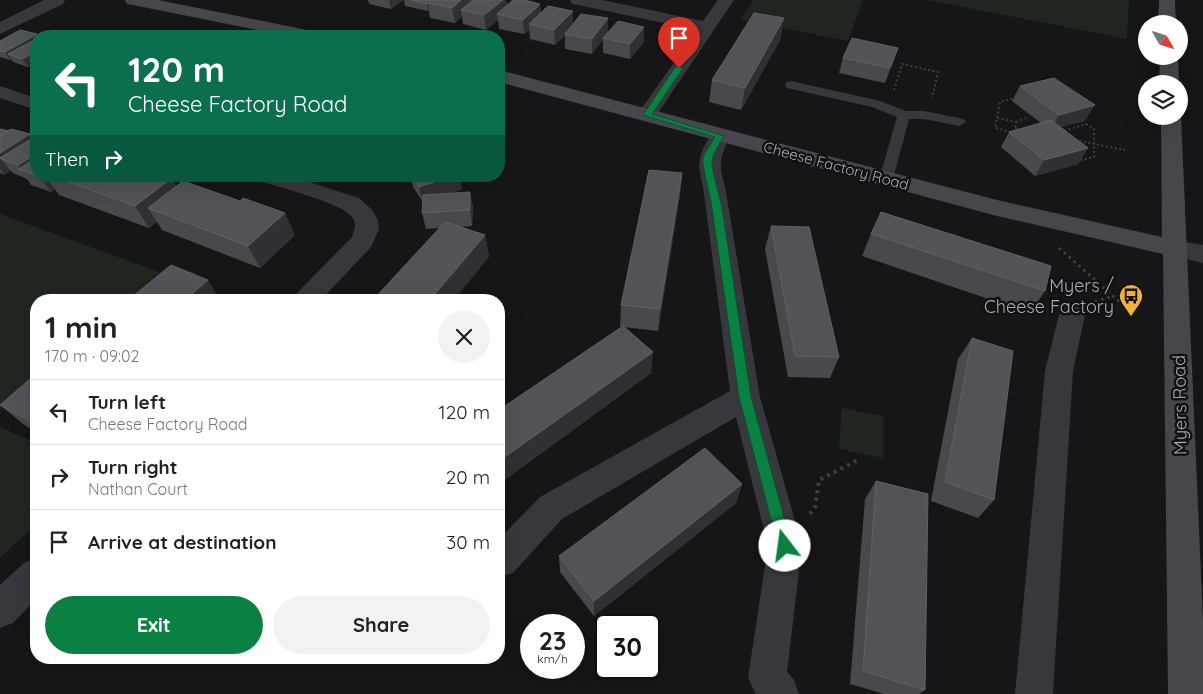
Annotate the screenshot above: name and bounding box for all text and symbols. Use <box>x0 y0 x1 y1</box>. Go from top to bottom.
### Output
north arrow <box>1138 15 1188 65</box>
map controls <box>1138 15 1188 125</box>
pin <box>658 17 700 68</box>
icon: arrive <box>665 24 693 52</box>
text: 120 m <box>128 47 225 91</box>
icon: left <box>45 50 110 115</box>
button: layers <box>1138 75 1188 125</box>
text: Cheese Factory Road <box>128 90 347 118</box>
street label: Cheese Factory Road <box>761 137 911 194</box>
icon: right <box>99 145 127 173</box>
text: Then <box>45 147 89 171</box>
place label: Myers / Cheese Factory <box>984 274 1115 318</box>
bus stop icon: Myers / Cheese Factory <box>1118 283 1144 317</box>
text: 1 min <box>45 308 118 346</box>
button: close <box>438 311 490 363</box>
text: 170 m · 09:02 <box>45 346 139 366</box>
street label: Myers Road <box>1167 355 1192 455</box>
text: Turn left <box>88 390 166 414</box>
icon: left <box>45 398 73 426</box>
text: 120 m <box>439 400 490 424</box>
text: Cheese Factory Road <box>88 414 248 434</box>
text: Turn right <box>88 455 177 479</box>
icon: right <box>45 463 73 491</box>
text: 20 m <box>446 465 490 489</box>
text: Nathan Court <box>88 479 188 499</box>
position arrow <box>758 519 810 571</box>
icon: arrive <box>45 528 73 556</box>
text: Arrive at destination <box>88 530 277 554</box>
text: 30 m <box>446 530 490 554</box>
button: Exit <box>45 596 263 654</box>
button: Share <box>273 596 490 654</box>
speed limit sign: 30 <box>595 614 660 679</box>
text: 23 <box>539 625 566 656</box>
text: km/h <box>537 651 568 666</box>

